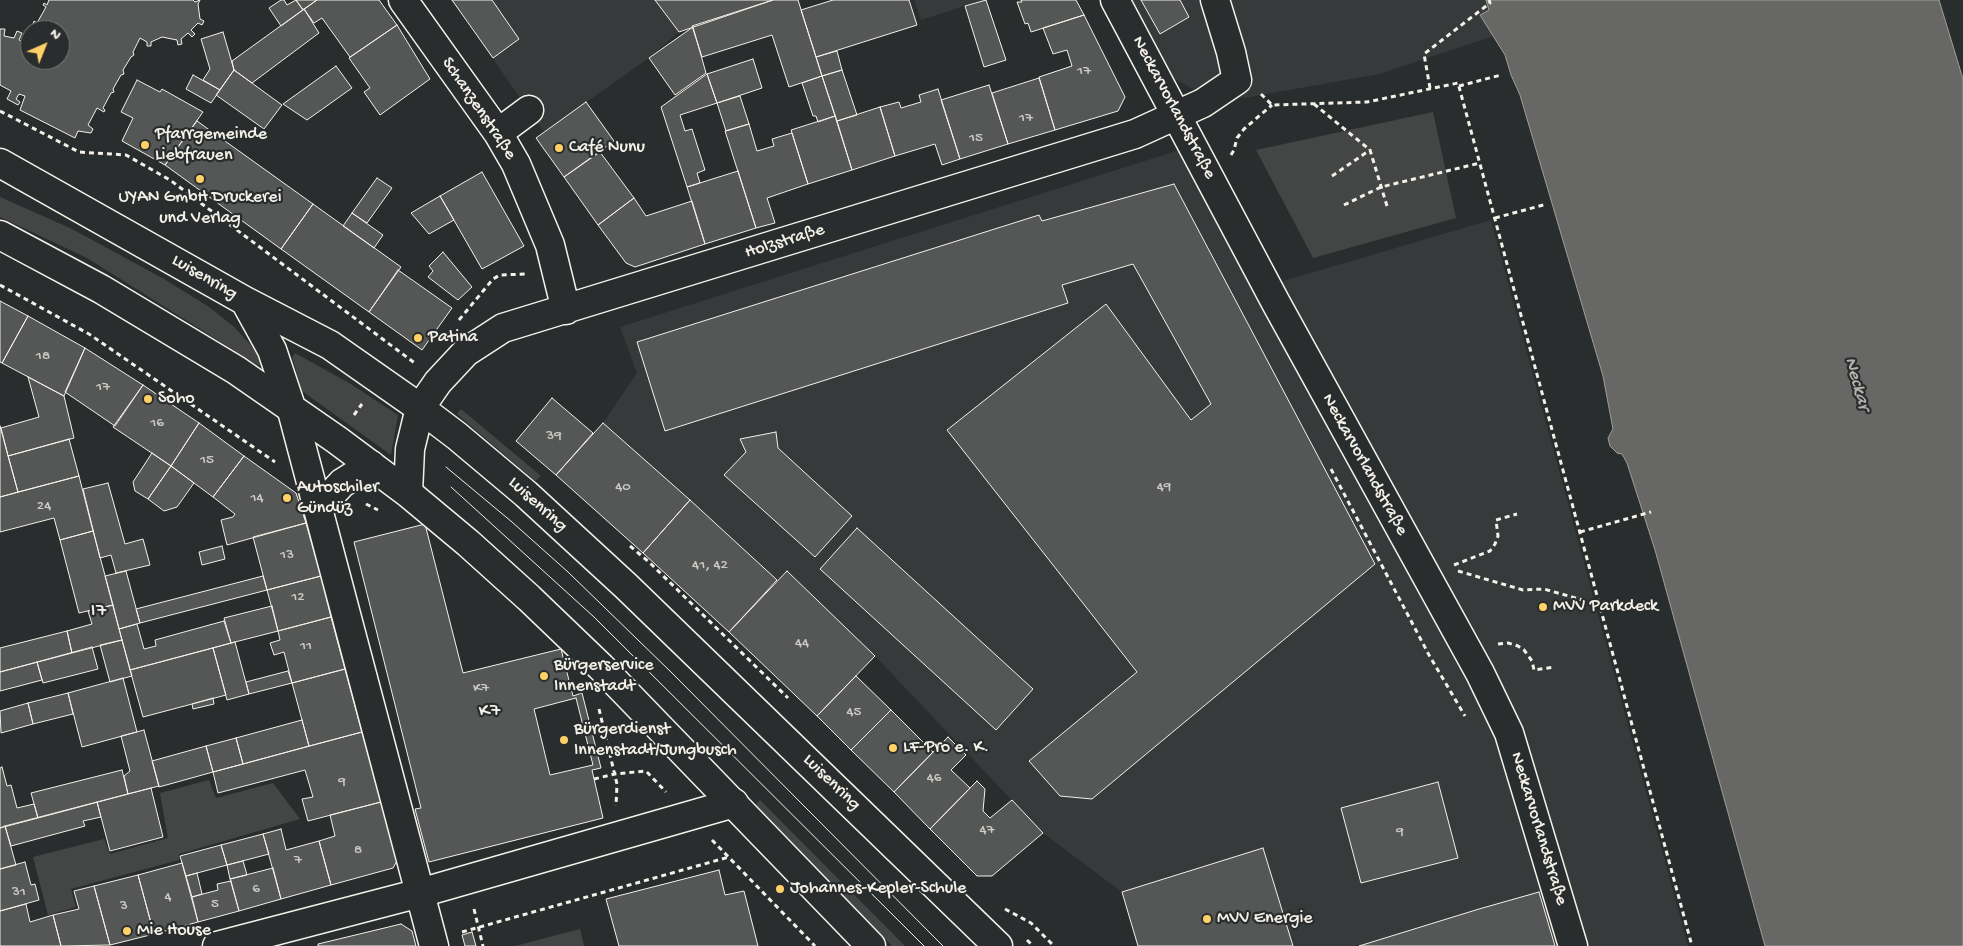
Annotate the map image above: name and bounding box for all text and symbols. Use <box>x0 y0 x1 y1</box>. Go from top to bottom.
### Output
north arrow <box>20 20 70 70</box>
text: N <box>46 25 64 44</box>
street label: Neckarvorlandstraße <box>1126 33 1220 183</box>
street label: Schanzenstraße <box>436 54 520 164</box>
house number: 17 <box>1077 63 1091 81</box>
house number: 17 <box>1019 110 1033 128</box>
place label: Pfarrgemeinde Liebfrauen <box>155 124 267 166</box>
house number: 15 <box>969 130 983 148</box>
place label: Café Nunu <box>569 137 645 159</box>
marker: Pfarrgemeinde Liebfrauen <box>139 139 151 151</box>
marker: Café Nunu <box>553 142 565 154</box>
marker: UYAN GmbH Druckerei und Verlag <box>194 173 206 185</box>
place label: UYAN GmbH Druckerei und Verlag <box>118 187 282 230</box>
street label: Holzstraße <box>743 220 827 264</box>
street label: Luisenring <box>167 251 241 305</box>
place label: Patina <box>428 327 478 349</box>
marker: Patina <box>412 332 424 344</box>
house number: 18 <box>36 348 50 366</box>
water label: Neckar <box>1838 355 1874 413</box>
house number: 17 <box>96 379 110 397</box>
place label: Soho <box>158 388 195 410</box>
street label: Neckarvorlandstraße <box>1316 390 1412 540</box>
marker: Soho <box>142 393 154 405</box>
house number: 16 <box>150 415 164 433</box>
house number: 39 <box>546 428 562 446</box>
house number: 15 <box>200 452 214 470</box>
street label: Luisenring <box>503 473 571 537</box>
place label: Autoschiler Gündüz <box>297 477 379 520</box>
house number: 40 <box>615 479 631 497</box>
house number: 49 <box>1157 479 1171 497</box>
house number: 14 <box>250 490 264 508</box>
marker: Autoschiler Gündüz <box>281 492 293 504</box>
house number: 24 <box>37 498 51 516</box>
house number: 13 <box>280 547 294 565</box>
house number: 41, 42 <box>692 557 728 575</box>
house number: 12 <box>291 589 305 607</box>
place label: MVV Parkdeck <box>1553 596 1658 618</box>
district label: I7 <box>91 601 107 623</box>
marker: MVV Parkdeck <box>1537 601 1549 613</box>
house number: 44 <box>795 635 809 653</box>
house number: 11 <box>300 638 312 656</box>
place label: Bürgerservice Innenstadt <box>554 655 653 698</box>
marker: Bürgerservice Innenstadt <box>538 670 550 682</box>
house number: K7 <box>473 680 489 698</box>
district label: K7 <box>479 701 501 723</box>
house number: 45 <box>847 704 861 722</box>
place label: Bürgerdienst Innenstadt/Jungbusch <box>574 719 737 762</box>
marker: Bürgerdienst Innenstadt/Jungbusch <box>558 734 570 746</box>
place label: LF-Pro e. K. <box>903 737 989 759</box>
marker: LF-Pro e. K. <box>887 742 899 754</box>
street label: Luisenring <box>797 750 865 816</box>
street label: Neckarvorlandstraße <box>1504 750 1572 908</box>
house number: 46 <box>927 770 941 788</box>
house number: 9 <box>338 774 346 792</box>
house number: 47 <box>980 822 994 840</box>
house number: 9 <box>1396 824 1404 842</box>
house number: 8 <box>354 842 362 860</box>
house number: 7 <box>294 852 302 870</box>
place label: Johannes-Kepler-Schule <box>790 878 966 900</box>
house number: 6 <box>252 881 260 899</box>
marker: Johannes-Kepler-Schule <box>774 883 786 895</box>
house number: 31 <box>12 884 26 902</box>
house number: 4 <box>164 889 172 907</box>
house number: 5 <box>211 896 219 914</box>
house number: 3 <box>120 898 128 916</box>
place label: MVV Energie <box>1217 908 1313 930</box>
marker: MVV Energie <box>1201 913 1213 925</box>
place label: Mie House <box>137 920 211 942</box>
marker: Mie House <box>121 925 133 937</box>

